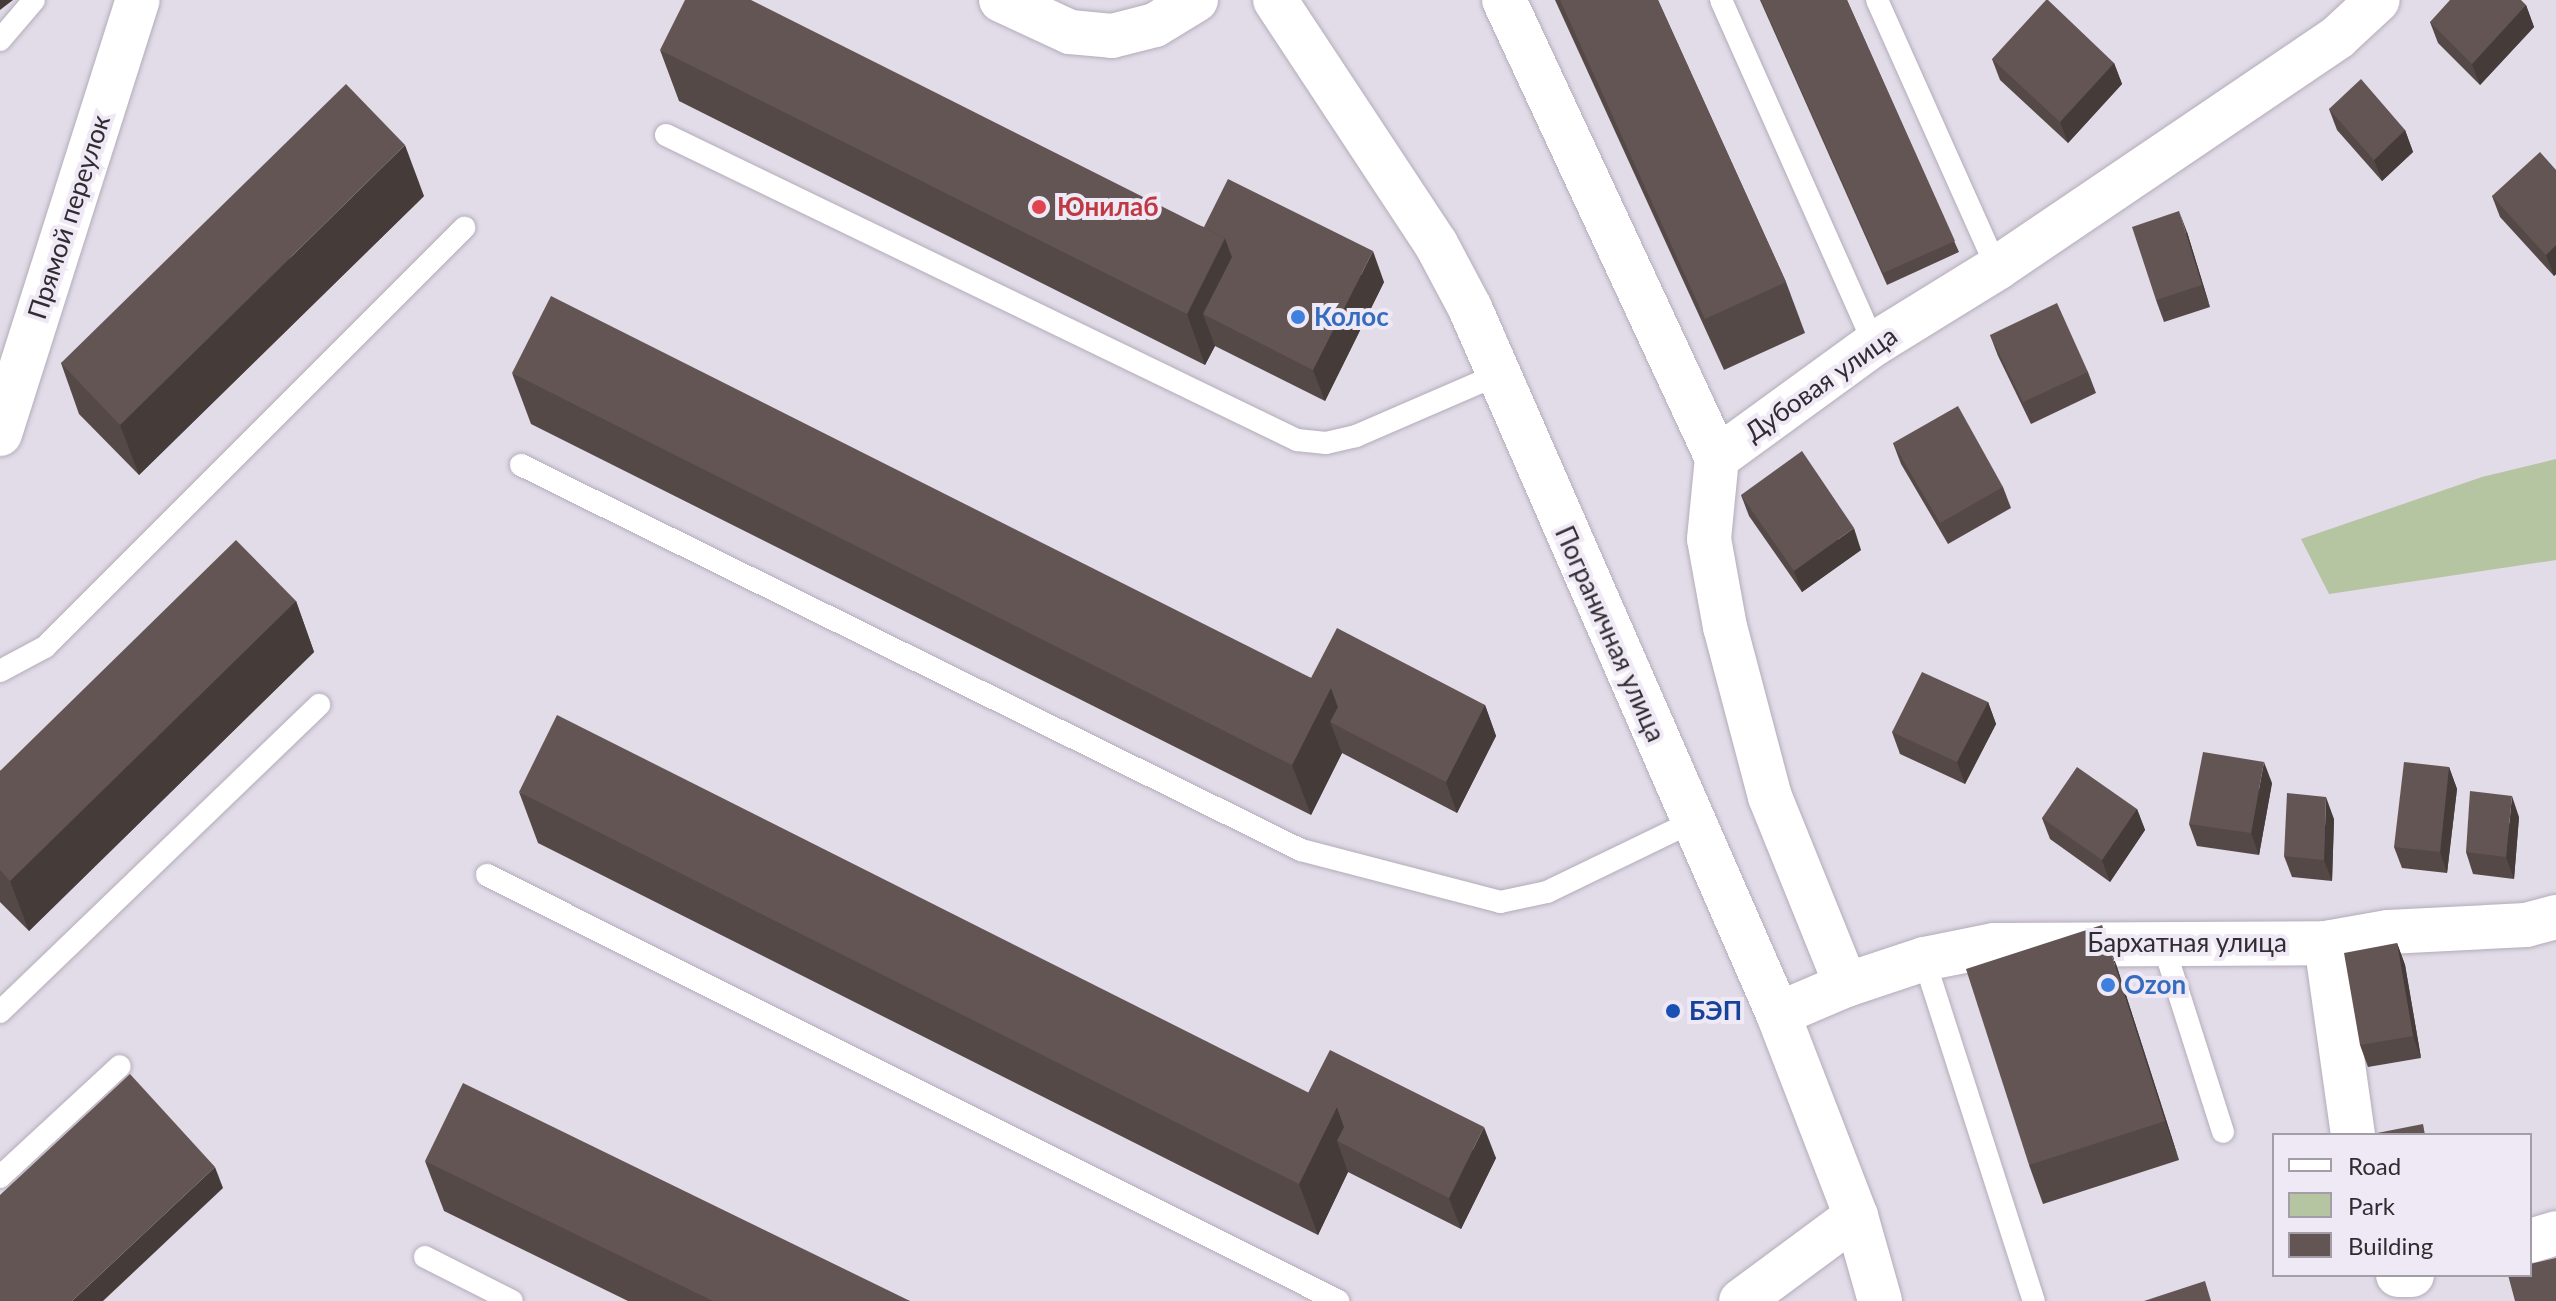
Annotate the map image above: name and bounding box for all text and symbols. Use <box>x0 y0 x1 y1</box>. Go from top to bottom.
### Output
street label: Прямой переулок <box>21 111 117 323</box>
place label: Юнилаб <box>1057 191 1159 223</box>
marker: Юнилаб <box>1028 196 1050 218</box>
place label: Колос <box>1314 301 1389 333</box>
marker: Колос <box>1289 308 1307 326</box>
street label: Дубовая улица <box>1739 320 1903 448</box>
street label: Пограничная улица <box>1548 521 1672 747</box>
street label: Бархатная улица <box>2087 927 2287 959</box>
place label: Ozon <box>2124 969 2186 1001</box>
marker: Ozon <box>2099 976 2117 994</box>
place label: БЭП <box>1689 995 1742 1027</box>
marker: БЭП <box>1664 1002 1682 1020</box>
legend <box>2272 1133 2532 1277</box>
text: Road <box>2348 1151 2401 1180</box>
text: Park <box>2348 1191 2395 1220</box>
text: Building <box>2348 1231 2433 1260</box>

